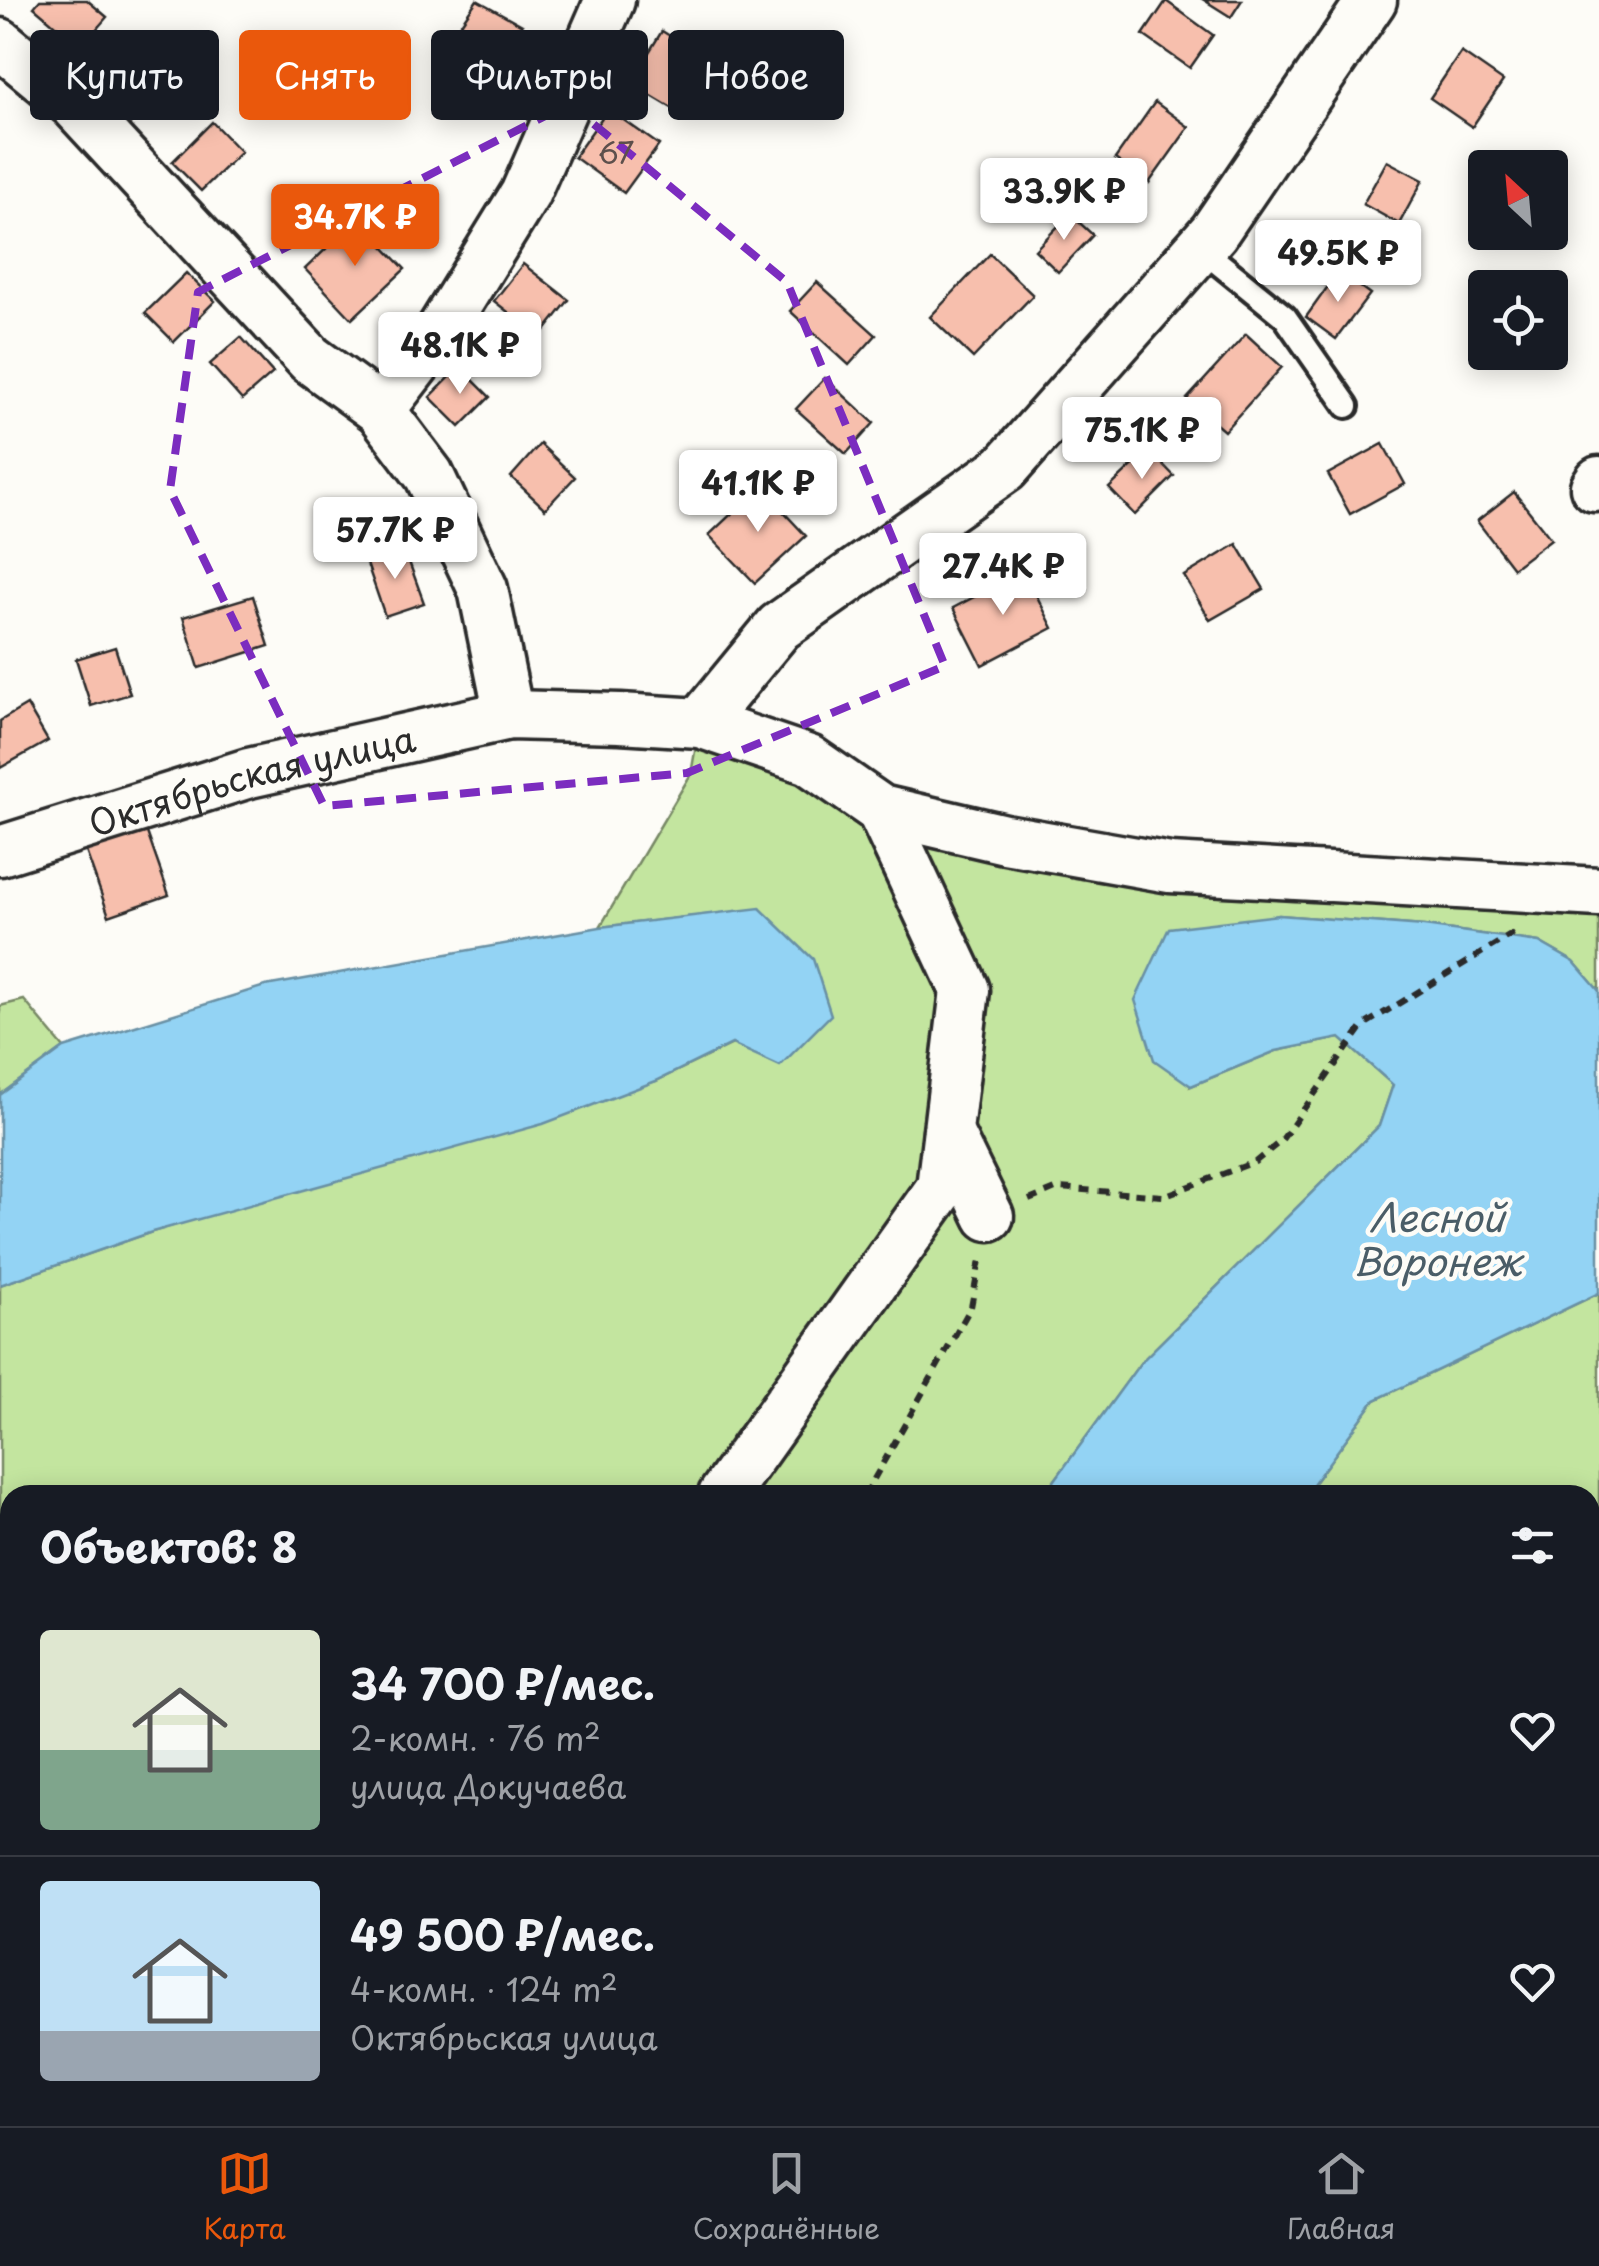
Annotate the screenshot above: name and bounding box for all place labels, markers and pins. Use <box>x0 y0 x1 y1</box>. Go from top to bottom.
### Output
pin: 33.9K ₽ <box>972 158 1156 243</box>
pin: 34.7K ₽ <box>263 184 447 269</box>
pin: 49.5K ₽ <box>1246 220 1430 305</box>
pin: 48.1K ₽ <box>368 312 552 397</box>
pin: 75.1K ₽ <box>1050 397 1234 482</box>
pin: 41.1K ₽ <box>666 450 850 535</box>
pin: 57.7K ₽ <box>303 497 487 582</box>
pin: 27.4K ₽ <box>911 533 1095 618</box>

